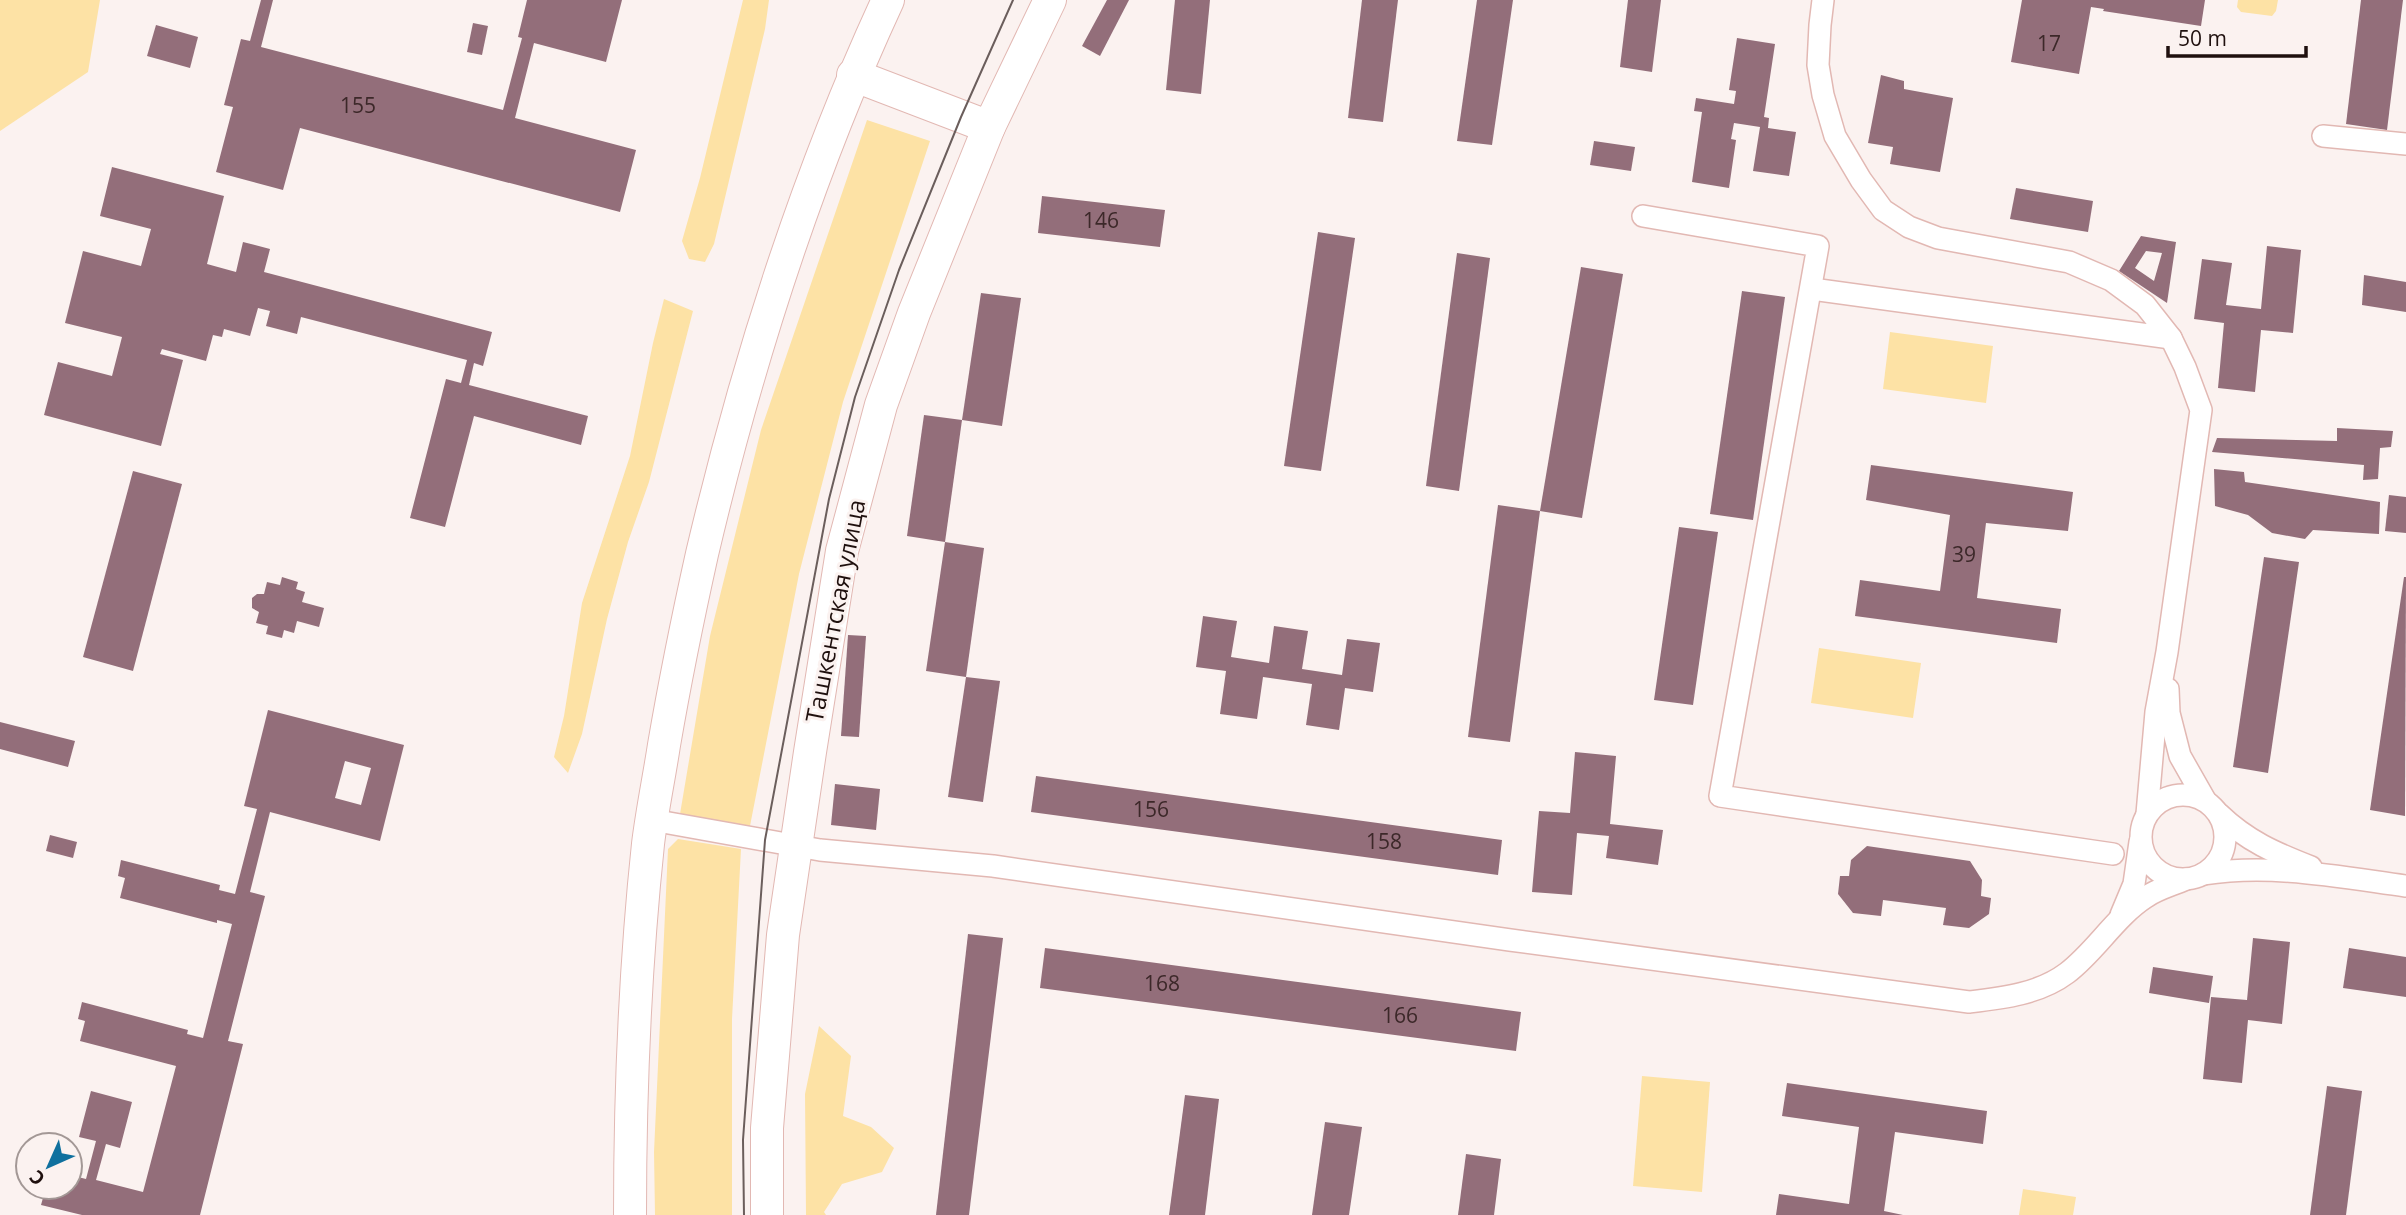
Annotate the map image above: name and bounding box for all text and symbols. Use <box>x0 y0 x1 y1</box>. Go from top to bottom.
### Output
scale bar <box>2168 14 2306 58</box>
text: 50 m <box>2178 24 2227 52</box>
house number: 17 <box>2037 29 2061 57</box>
house number: 155 <box>340 91 376 119</box>
house number: 146 <box>1083 206 1119 234</box>
street label: Ташкентская улица <box>797 496 872 725</box>
house number: 39 <box>1952 540 1976 568</box>
house number: 156 <box>1133 795 1169 823</box>
house number: 158 <box>1366 827 1402 855</box>
house number: 168 <box>1144 969 1180 997</box>
house number: 166 <box>1382 1001 1418 1029</box>
north arrow <box>14 1131 84 1201</box>
text: С <box>24 1165 50 1191</box>

